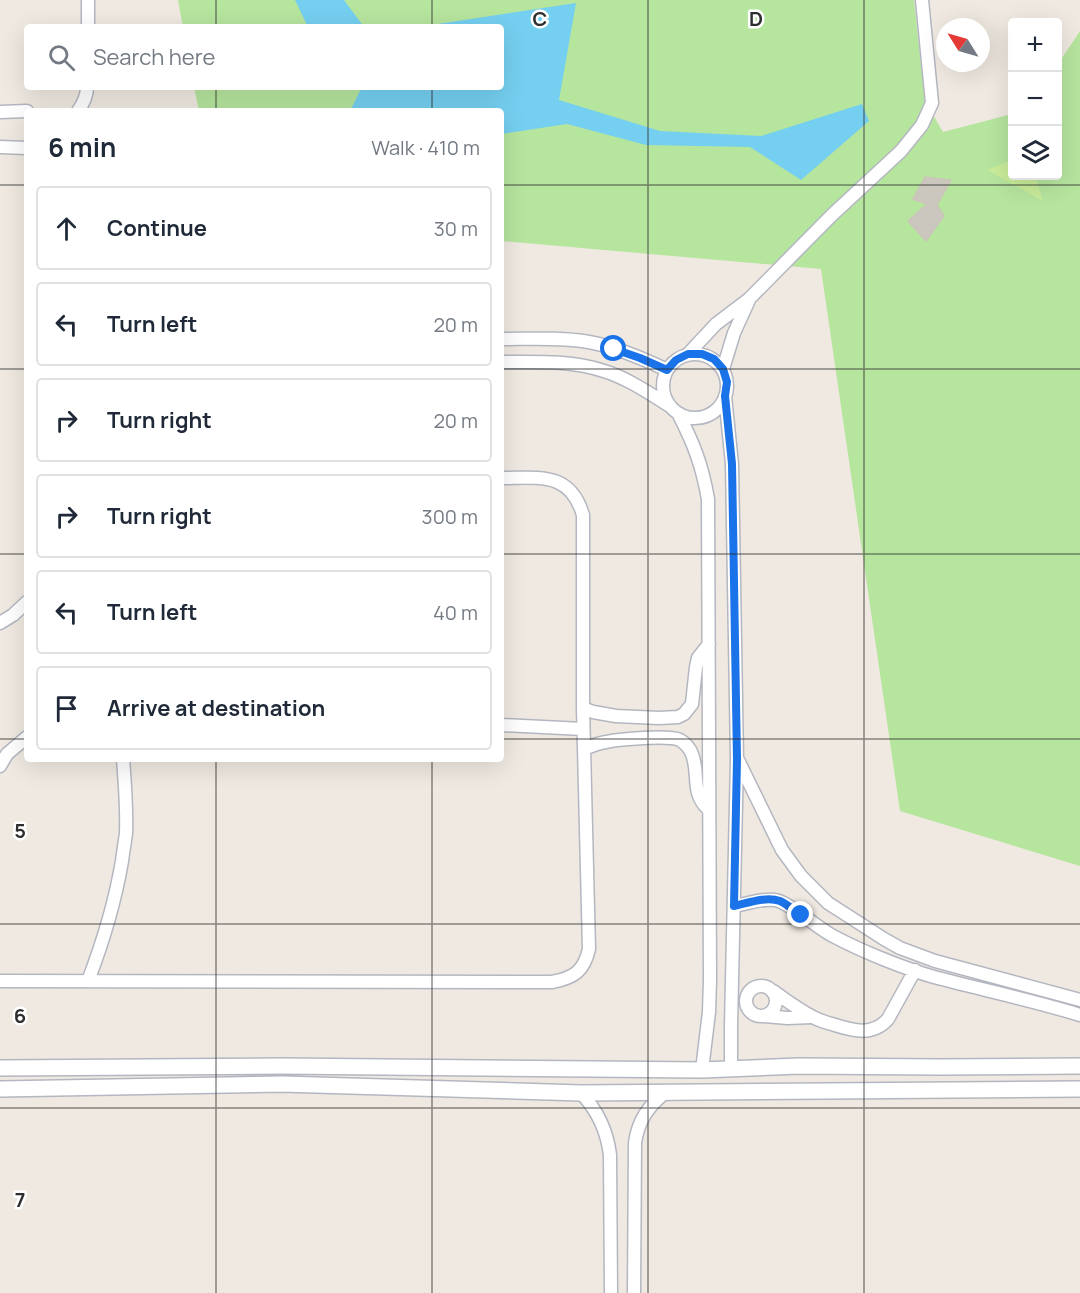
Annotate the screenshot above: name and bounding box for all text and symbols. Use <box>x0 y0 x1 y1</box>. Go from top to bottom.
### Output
text: C <box>533 5 547 32</box>
text: D <box>749 5 763 32</box>
north arrow <box>936 18 990 72</box>
map controls <box>1008 18 1062 180</box>
button: + <box>1008 18 1062 72</box>
search box <box>24 24 504 90</box>
icon: search <box>45 41 78 74</box>
text: Search here <box>93 42 215 72</box>
button: − <box>1008 72 1062 126</box>
button: layers <box>1008 126 1062 180</box>
text: 6 min <box>48 129 116 165</box>
text: Walk · 410 m <box>371 134 480 161</box>
icon: ahead <box>50 212 83 245</box>
text: Continue <box>107 213 207 243</box>
text: 30 m <box>434 215 478 242</box>
icon: left <box>50 308 83 341</box>
text: Turn left <box>107 309 197 339</box>
text: 20 m <box>433 311 478 338</box>
route start <box>600 335 626 361</box>
icon: right <box>50 404 83 437</box>
text: Turn right <box>107 405 212 435</box>
text: 20 m <box>433 407 478 434</box>
icon: right <box>50 500 83 533</box>
text: Turn right <box>107 501 212 531</box>
text: 300 m <box>422 503 478 530</box>
icon: left <box>50 596 83 629</box>
text: Turn left <box>107 597 197 627</box>
text: 40 m <box>433 599 478 626</box>
icon: arrive <box>50 692 83 725</box>
text: Arrive at destination <box>107 693 325 723</box>
text: 5 <box>14 817 26 844</box>
route end <box>787 901 813 927</box>
text: 6 <box>14 1002 26 1029</box>
text: 7 <box>15 1186 25 1213</box>

